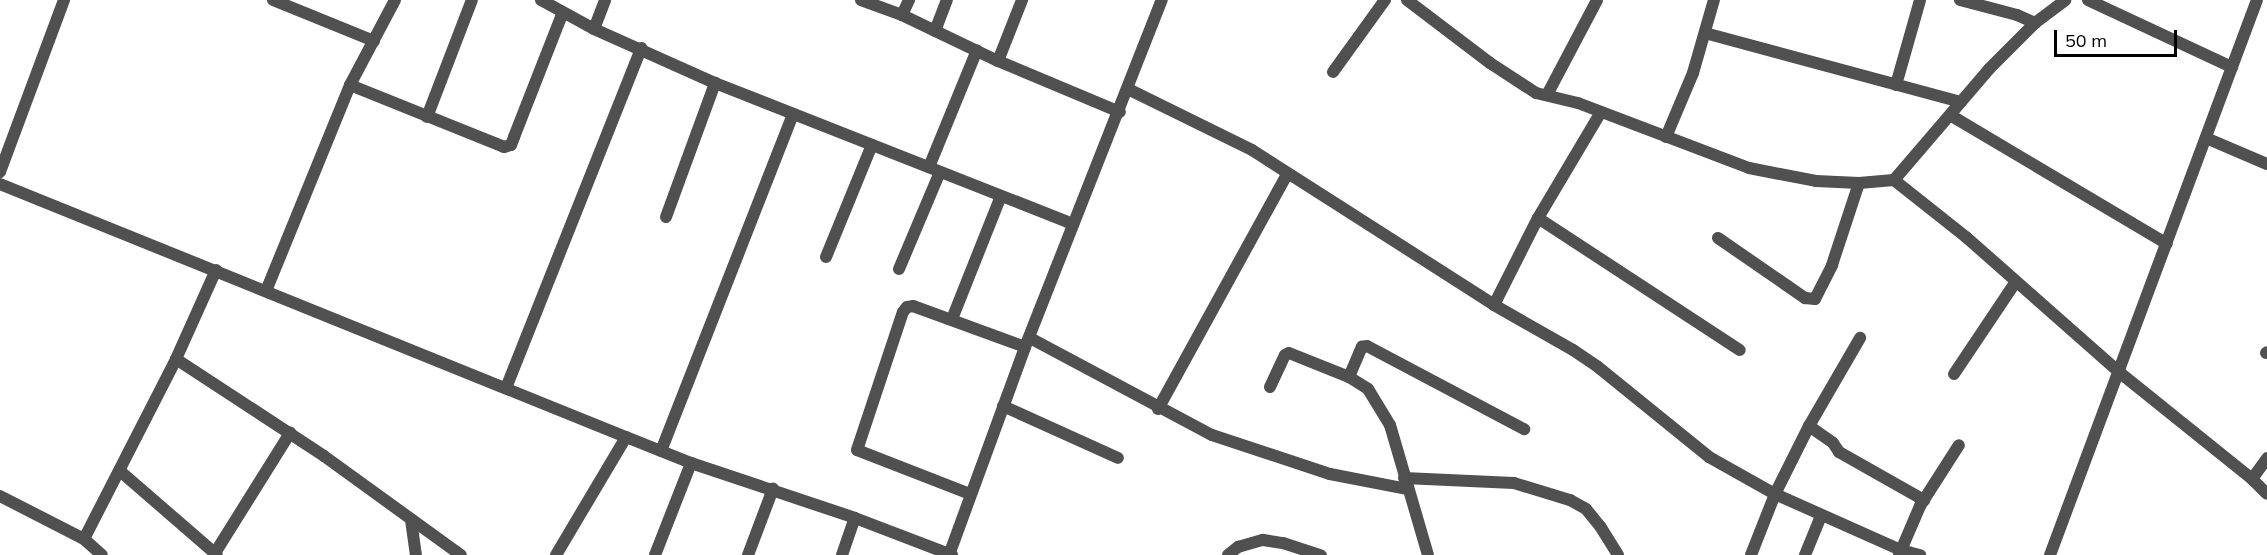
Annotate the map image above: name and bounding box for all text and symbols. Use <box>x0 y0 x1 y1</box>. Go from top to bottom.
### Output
scale bar <box>2057 18 2180 56</box>
text: 50 m <box>2065 29 2107 52</box>

